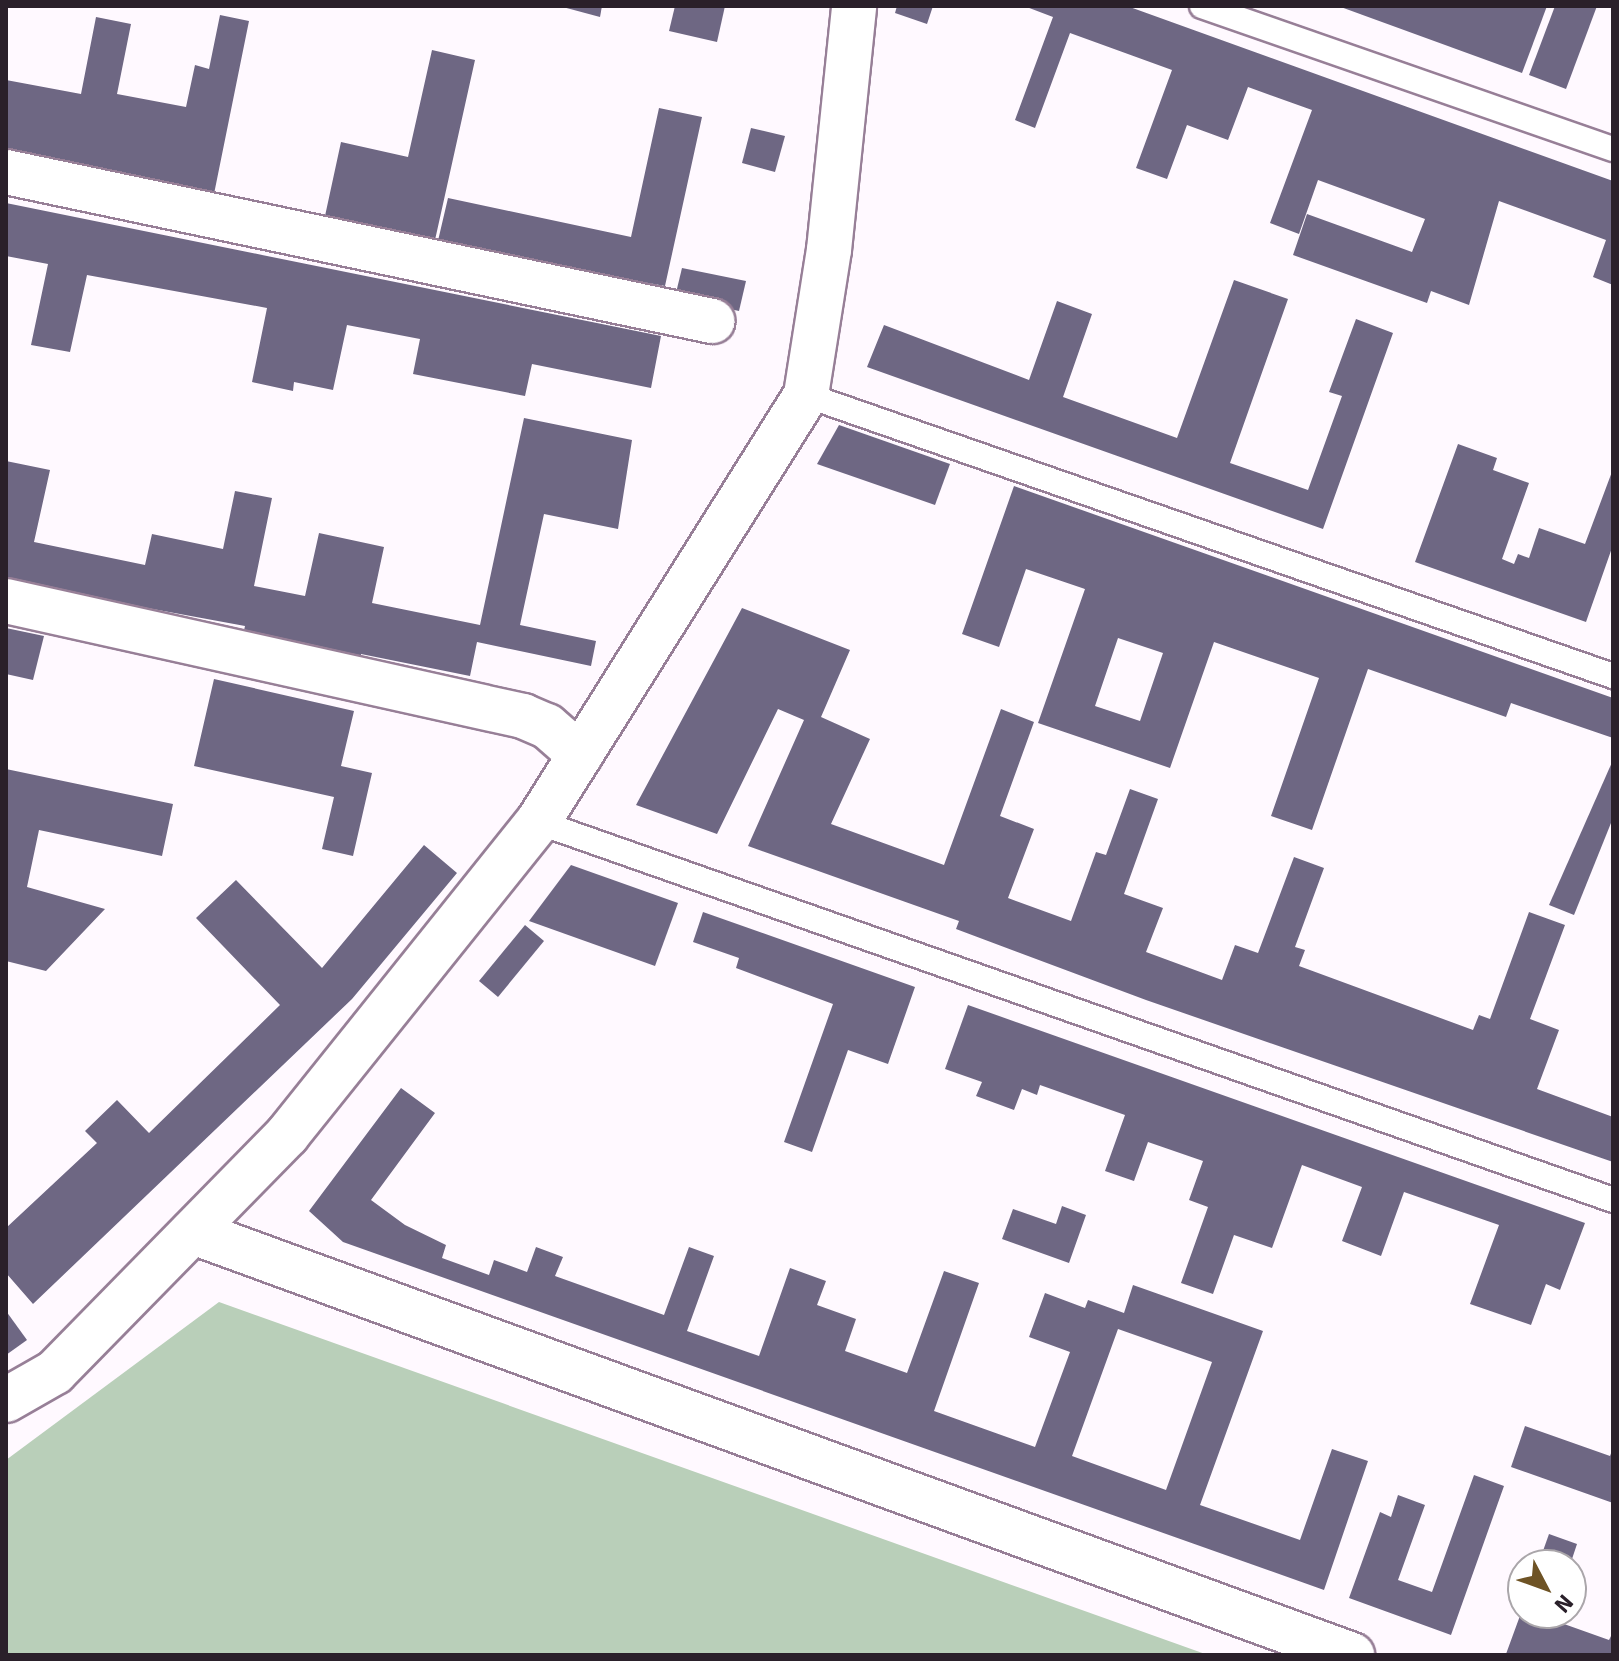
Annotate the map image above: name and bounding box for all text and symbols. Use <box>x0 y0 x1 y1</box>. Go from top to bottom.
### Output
north arrow <box>1507 1549 1587 1629</box>
text: N <box>1549 1589 1579 1618</box>

